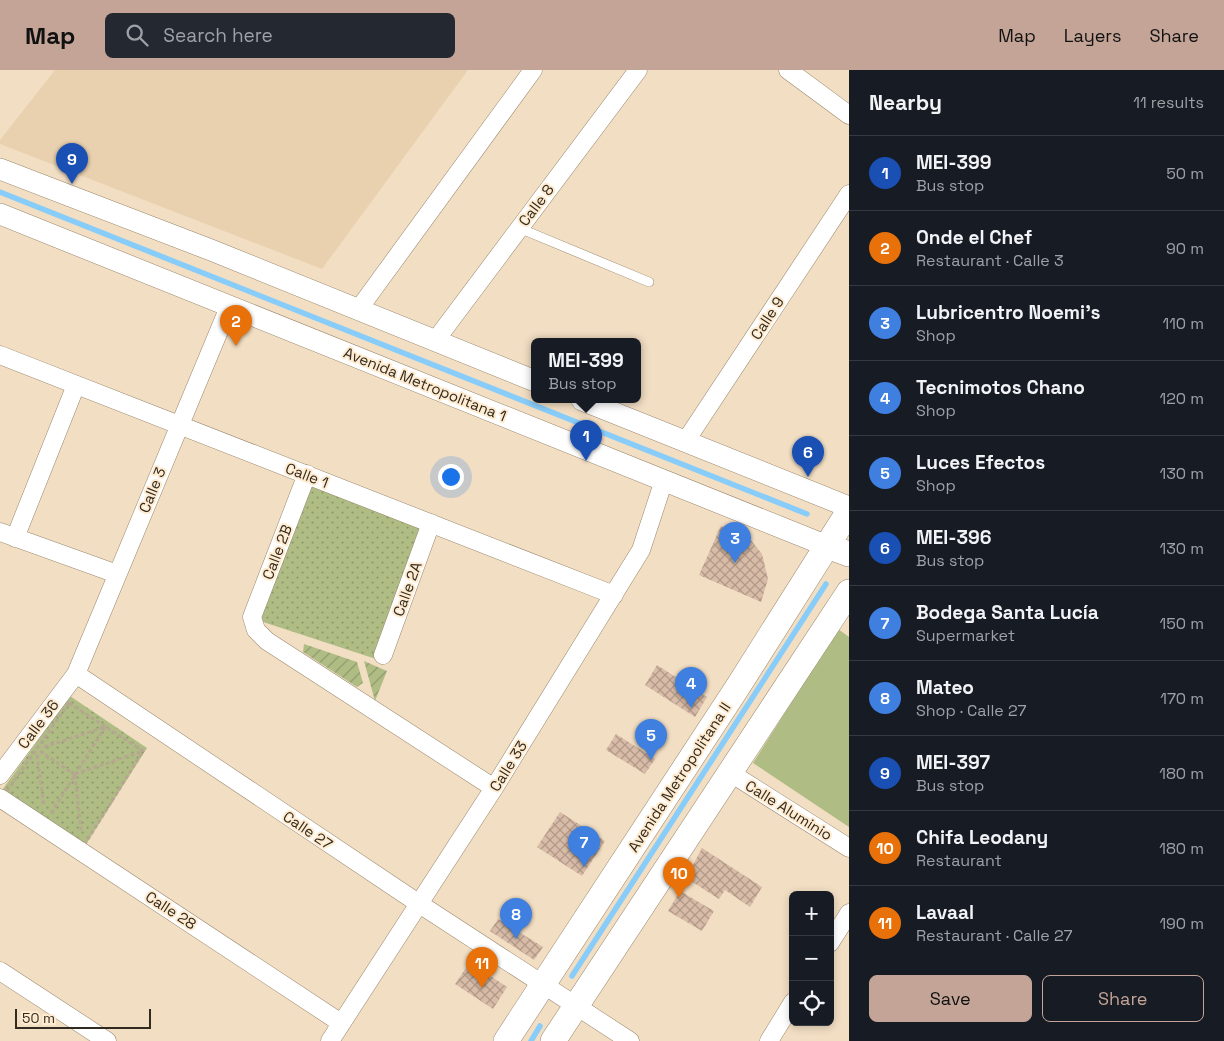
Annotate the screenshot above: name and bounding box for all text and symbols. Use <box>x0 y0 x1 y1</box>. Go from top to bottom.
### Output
search box <box>105 13 455 58</box>
text: Map <box>25 20 75 51</box>
icon: search <box>123 21 151 49</box>
text: Search here <box>163 23 273 48</box>
text: Map <box>998 24 1036 47</box>
text: Layers <box>1064 24 1121 47</box>
text: Share <box>1149 24 1199 47</box>
text: Nearby <box>869 89 942 116</box>
text: 11 results <box>1133 92 1204 113</box>
pin: 9 <box>56 143 88 184</box>
text: MEI-399 <box>916 150 992 175</box>
text: 1 <box>881 163 889 184</box>
text: 50 m <box>1166 163 1204 184</box>
text: Bus stop <box>916 175 984 196</box>
street label: Calle 8 <box>514 180 558 230</box>
text: Onde el Chef <box>916 225 1032 250</box>
text: 2 <box>880 238 890 259</box>
text: 90 m <box>1166 238 1204 259</box>
text: Restaurant · Calle 3 <box>916 250 1064 271</box>
street label: Calle 9 <box>746 293 788 343</box>
text: Lubricentro Noemi's <box>916 300 1101 325</box>
pin: 2 <box>220 305 252 346</box>
text: 3 <box>880 313 890 334</box>
text: 110 m <box>1162 313 1204 334</box>
text: Shop <box>916 325 956 346</box>
popup <box>531 338 641 403</box>
street label: Avenida Metropolitana 1 <box>341 343 509 425</box>
text: MEI-399 <box>548 348 624 373</box>
text: Bus stop <box>548 373 617 394</box>
text: Tecnimotos Chano <box>916 375 1085 400</box>
text: 4 <box>880 388 890 409</box>
text: 120 m <box>1160 388 1204 409</box>
text: Shop <box>916 400 956 421</box>
pin: 1 <box>570 420 602 461</box>
pin: 6 <box>792 436 824 477</box>
text: Luces Efectos <box>916 450 1045 475</box>
street label: Calle 1 <box>283 458 331 492</box>
text: 5 <box>880 463 890 484</box>
text: 130 m <box>1160 463 1204 484</box>
street label: Calle 3 <box>134 464 170 516</box>
your location <box>438 464 464 490</box>
text: Shop <box>916 475 956 496</box>
street label: Calle 2B <box>258 522 296 582</box>
pin: 3 <box>719 522 751 563</box>
text: MEI-396 <box>916 525 992 550</box>
text: 6 <box>880 538 890 559</box>
text: 130 m <box>1160 538 1204 559</box>
text: Bus stop <box>916 550 984 571</box>
street label: Calle 2A <box>388 559 426 619</box>
text: Bodega Santa Lucía <box>916 600 1099 625</box>
text: 7 <box>881 613 889 634</box>
text: 150 m <box>1160 613 1204 634</box>
text: Supermarket <box>916 625 1015 646</box>
pin: 4 <box>675 667 707 708</box>
text: Mateo <box>916 675 974 700</box>
text: 8 <box>880 688 890 709</box>
text: 170 m <box>1160 688 1204 709</box>
street label: Calle 36 <box>13 696 63 752</box>
street label: Avenida Metropolitana II <box>623 699 735 855</box>
text: Shop · Calle 27 <box>916 700 1026 721</box>
pin: 5 <box>635 719 667 760</box>
street label: Calle 33 <box>485 737 531 795</box>
text: MEI-397 <box>916 750 990 775</box>
text: 9 <box>880 763 890 784</box>
text: 180 m <box>1159 763 1204 784</box>
text: Bus stop <box>916 775 984 796</box>
street label: Calle Aluminio <box>742 776 836 844</box>
street label: Calle 27 <box>280 807 336 853</box>
text: Chifa Leodany <box>916 825 1048 850</box>
pin: 7 <box>568 826 600 867</box>
text: 10 <box>876 838 894 859</box>
text: 180 m <box>1159 838 1204 859</box>
text: Restaurant <box>916 850 1002 871</box>
pin: 10 <box>663 857 695 898</box>
street label: Calle 28 <box>142 887 200 933</box>
map controls <box>789 891 834 1026</box>
button: + <box>789 891 834 936</box>
pin: 8 <box>500 898 532 939</box>
text: Lavaal <box>916 900 974 925</box>
text: 11 <box>878 913 892 934</box>
text: 190 m <box>1159 913 1204 934</box>
text: Restaurant · Calle 27 <box>916 925 1073 946</box>
button: − <box>789 936 834 981</box>
pin: 11 <box>466 947 498 988</box>
button: Save <box>869 975 1032 1022</box>
button: Share <box>1042 975 1204 1022</box>
button: locate <box>789 981 834 1026</box>
scale bar <box>15 1006 151 1029</box>
text: 50 m <box>22 1009 55 1027</box>

